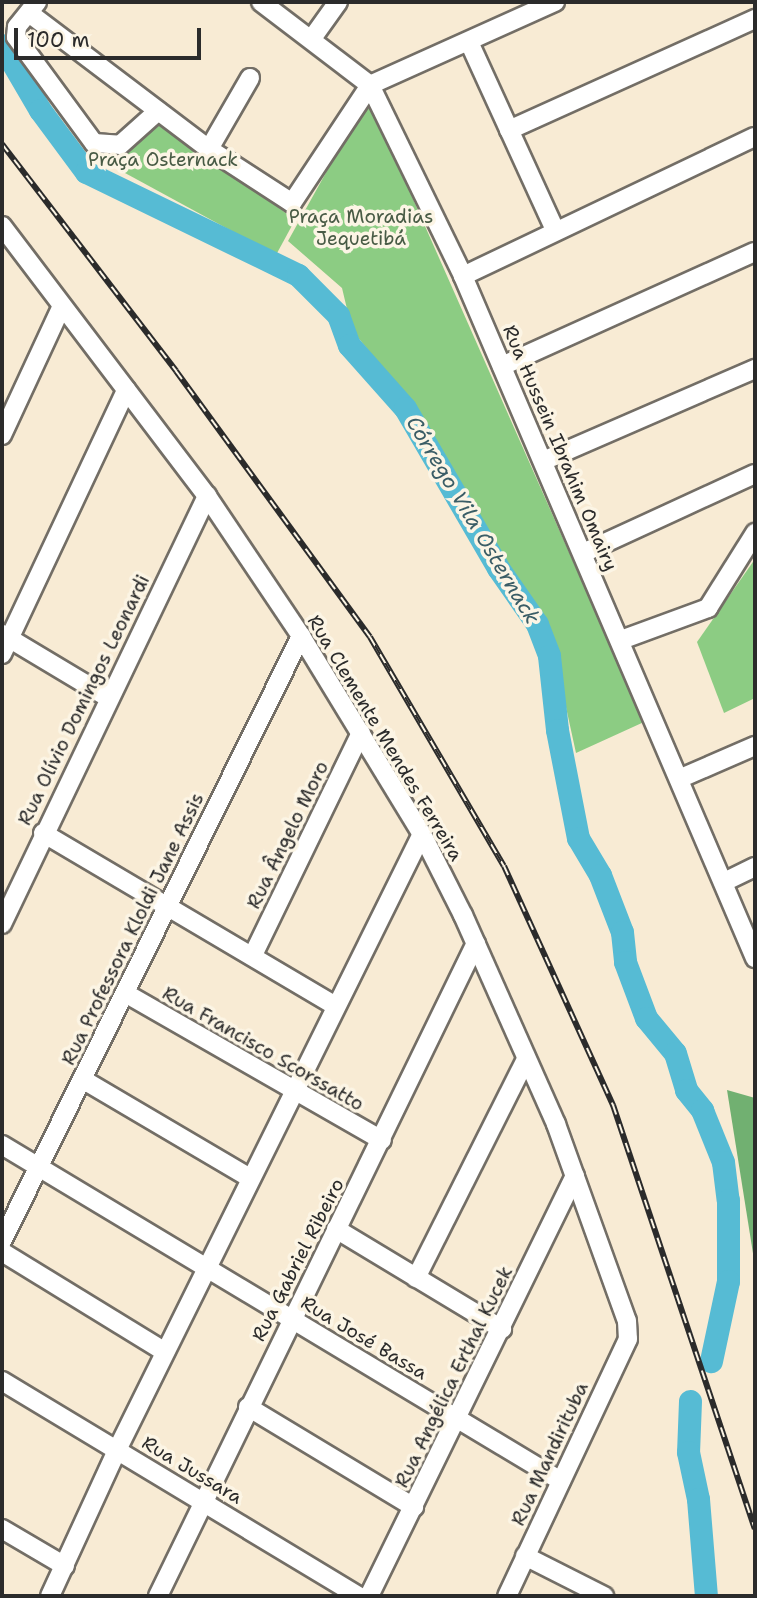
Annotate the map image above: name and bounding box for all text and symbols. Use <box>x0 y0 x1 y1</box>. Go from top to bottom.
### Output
scale bar <box>18 14 205 58</box>
text: 100 m <box>27 26 90 54</box>
park label: Praça Osternack <box>88 149 238 171</box>
park label: Praça Moradias Jequetibá <box>289 206 433 250</box>
street label: Rua Hussein Ibrahim Omairy <box>498 322 622 574</box>
water label: Córrego Vila Osternack <box>401 412 545 628</box>
street label: Rua Olívio Domingos Leonardi <box>13 571 155 829</box>
street label: Rua Clemente Mendes Ferreira <box>302 611 468 865</box>
street label: Rua Ângelo Moro <box>242 757 334 913</box>
street label: Rua Professora Kloldi Jane Assis <box>57 789 209 1069</box>
street label: Rua Francisco Scorssatto <box>158 982 368 1116</box>
street label: Rua Gabriel Ribeiro <box>247 1175 349 1345</box>
street label: Rua Angélica Erthal Kucek <box>390 1263 518 1491</box>
street label: Rua José Bassa <box>297 1291 431 1385</box>
street label: Rua Mandirituba <box>507 1379 593 1529</box>
street label: Rua Jussara <box>138 1431 246 1509</box>

